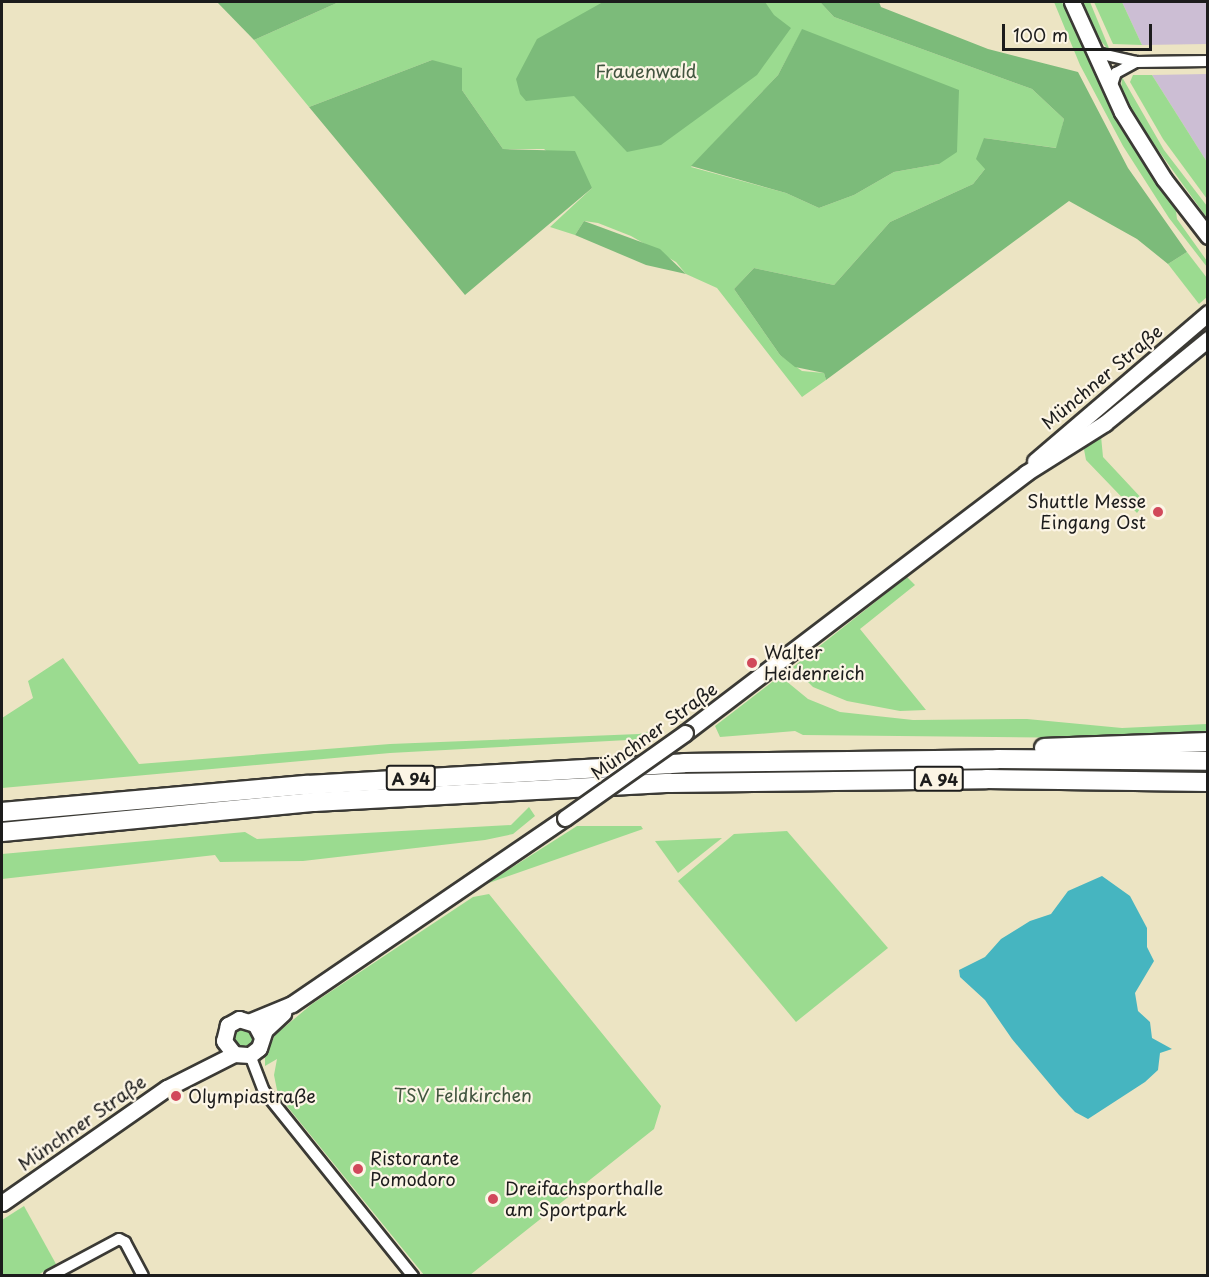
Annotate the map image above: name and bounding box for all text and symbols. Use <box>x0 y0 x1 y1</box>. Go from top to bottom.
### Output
scale bar <box>1005 12 1155 50</box>
text: 100 m <box>1013 21 1068 48</box>
park label: Frauenwald <box>595 60 697 82</box>
street label: Münchner Straße <box>1037 320 1167 434</box>
place label: Shuttle Messe Eingang Ost <box>1026 491 1146 534</box>
marker: Shuttle Messe Eingang Ost <box>1151 505 1165 519</box>
place label: Walter Heidenreich <box>764 642 865 684</box>
marker: Walter Heidenreich <box>745 656 759 670</box>
street label: Münchner Straße <box>586 678 722 784</box>
road number: A 94 <box>386 765 436 791</box>
road number: A 94 <box>914 766 964 792</box>
street label: Münchner Straße <box>14 1071 150 1175</box>
park label: TSV Feldkirchen <box>394 1084 532 1106</box>
place label: Olympiastraße <box>188 1085 316 1107</box>
marker: Olympiastraße <box>169 1089 183 1103</box>
place label: Ristorante Pomodoro <box>370 1148 459 1190</box>
marker: Ristorante Pomodoro <box>351 1162 365 1176</box>
place label: Dreifachsporthalle am Sportpark <box>505 1178 663 1220</box>
marker: Dreifachsporthalle am Sportpark <box>486 1192 500 1206</box>

